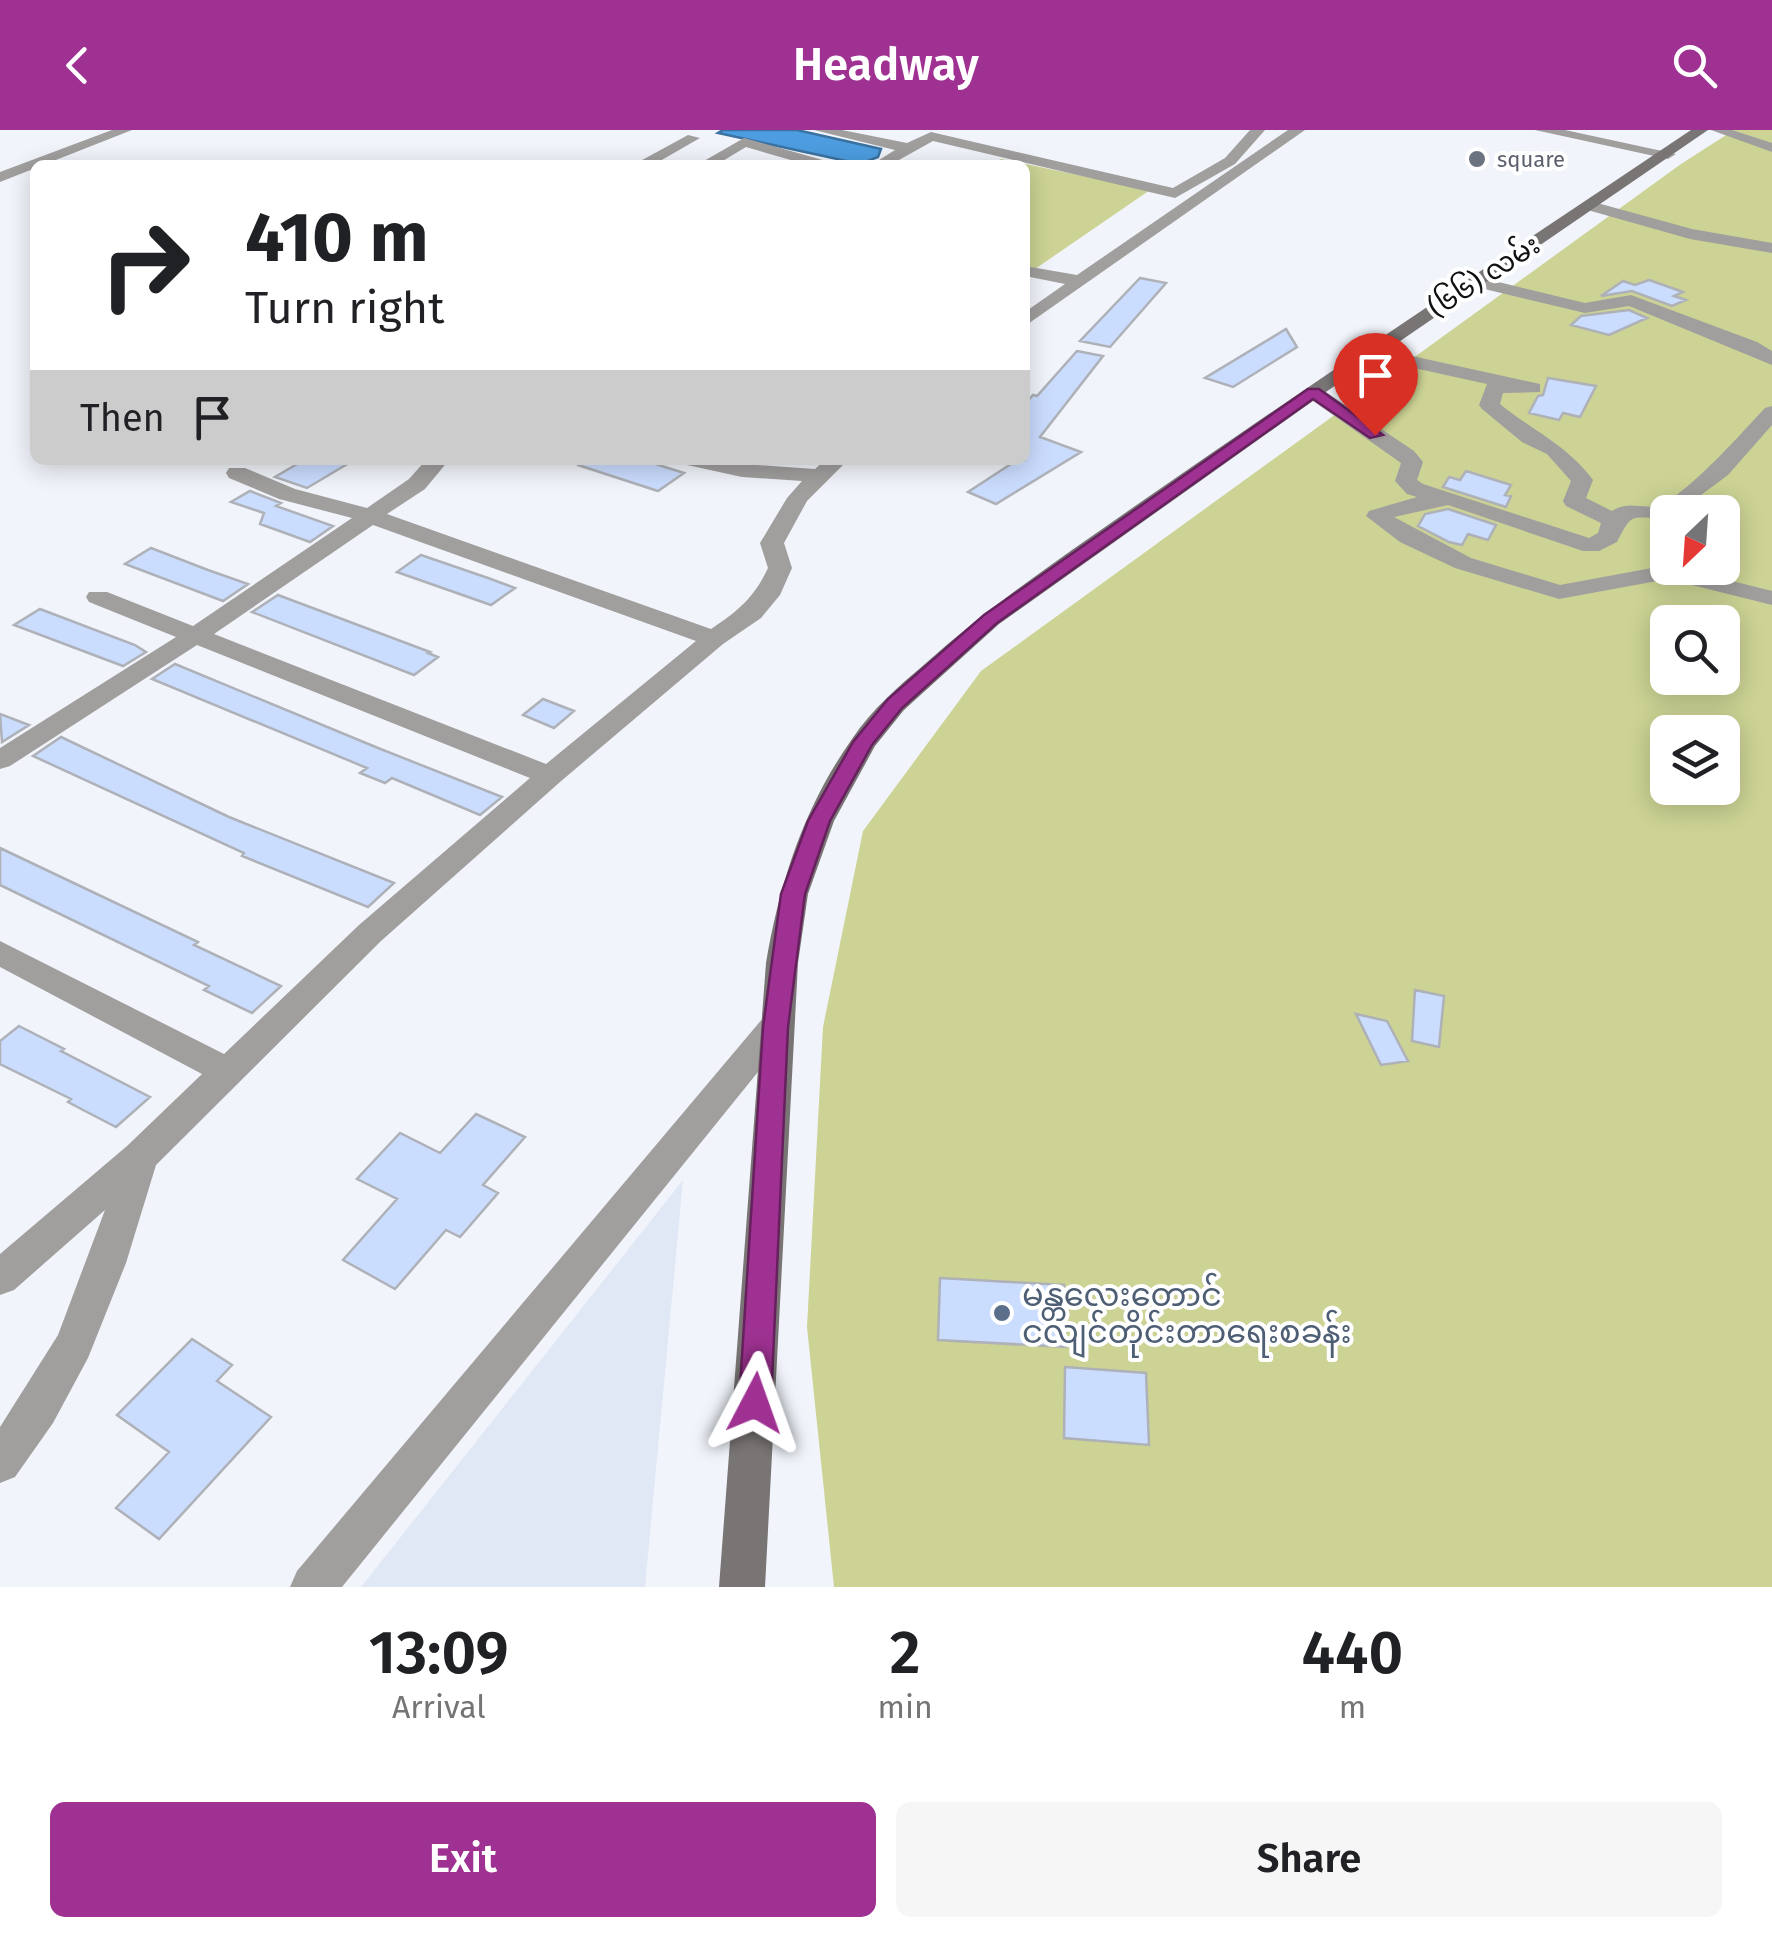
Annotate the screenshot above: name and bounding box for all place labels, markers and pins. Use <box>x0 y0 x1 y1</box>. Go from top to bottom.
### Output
place label: square <box>1497 146 1565 173</box>
marker: square <box>1466 148 1488 170</box>
pin <box>1333 333 1418 436</box>
place label: မန္တလေးတောင် ငလျင်တိုင်းတာရေးစခန်း <box>1022 1272 1352 1358</box>
marker: မန္တလေးတောင် ငလျင်တိုင်းတာရေးစခန်း <box>991 1302 1013 1324</box>

